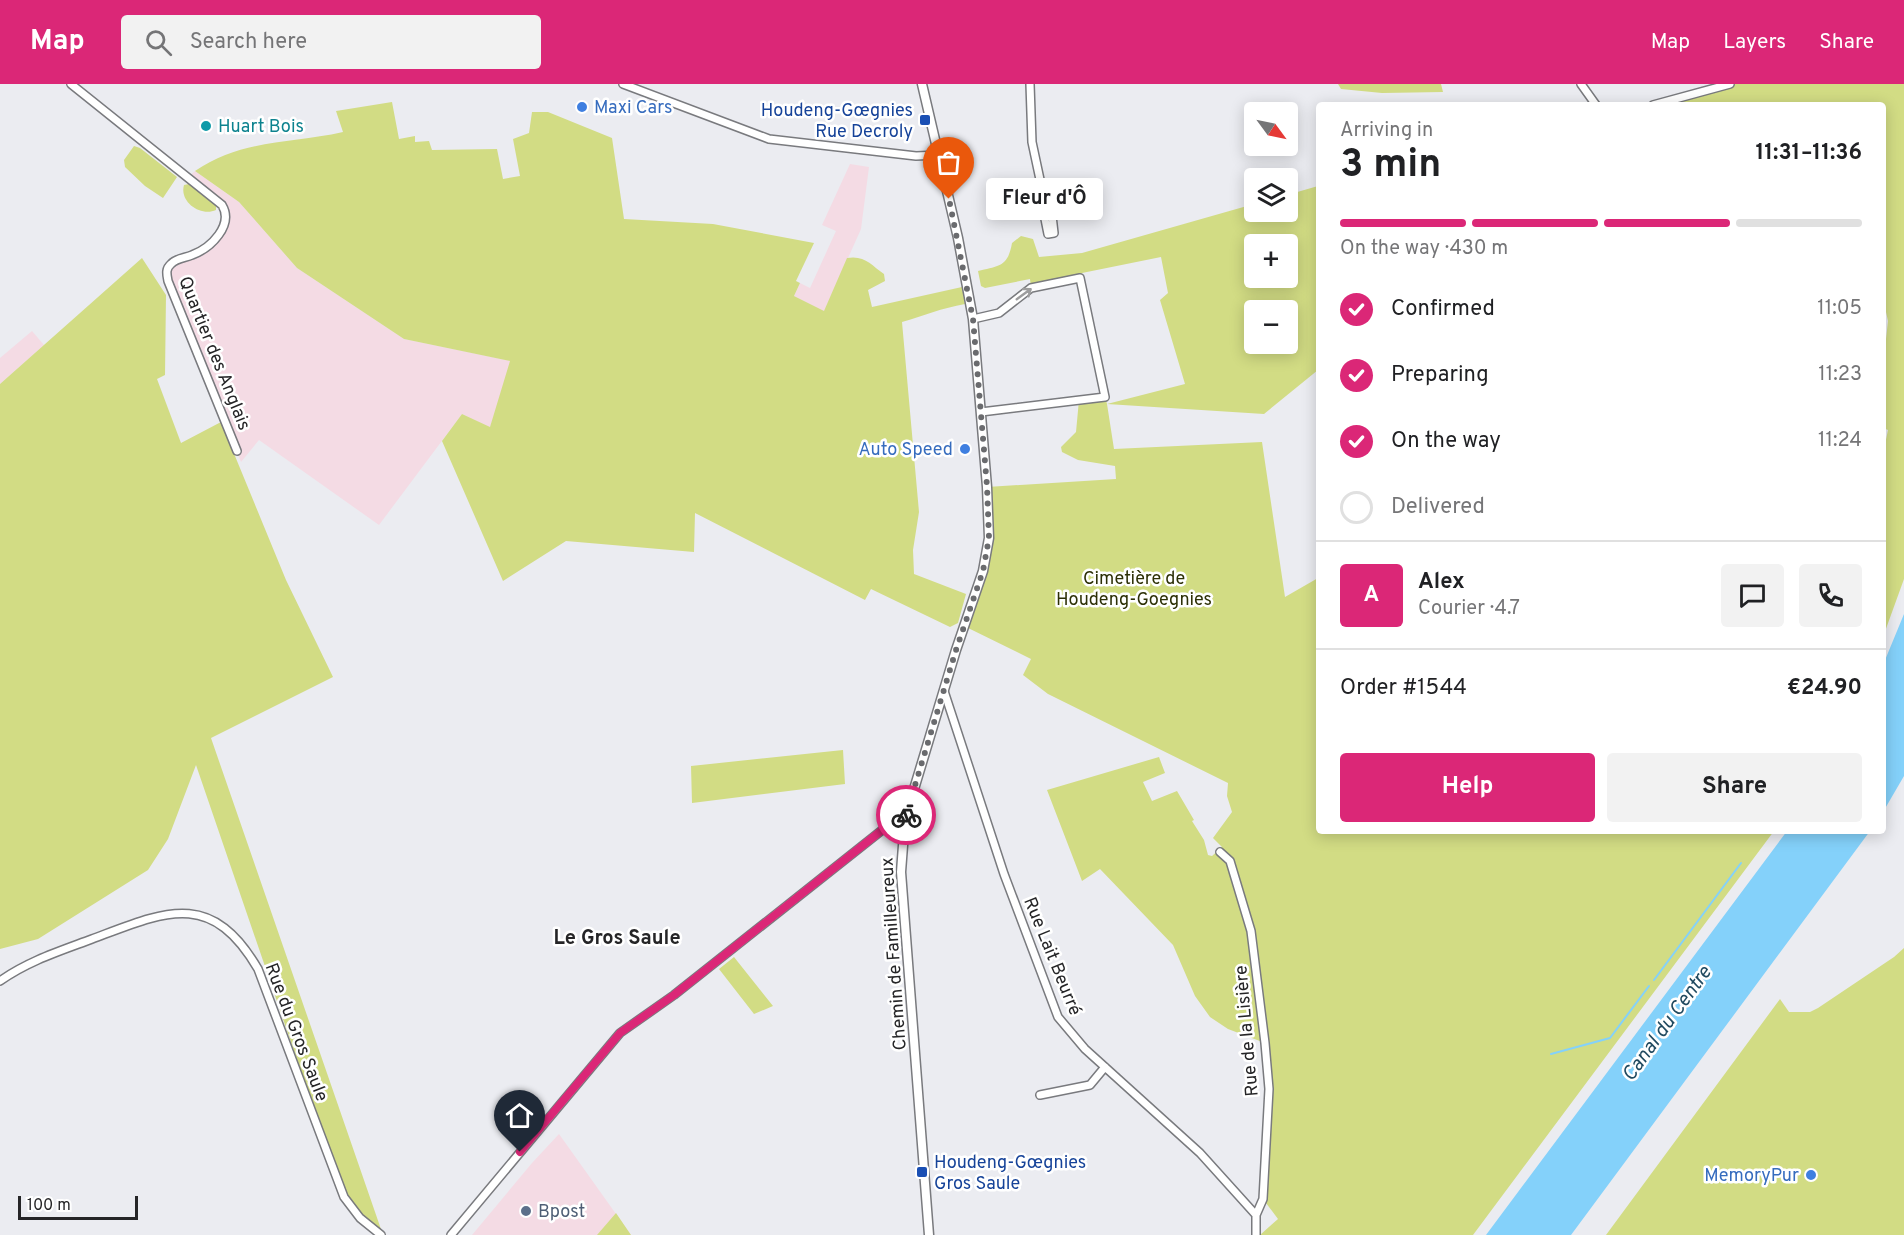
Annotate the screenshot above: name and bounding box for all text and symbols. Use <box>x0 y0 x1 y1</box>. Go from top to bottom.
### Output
search box <box>121 15 541 69</box>
text: Map <box>30 24 85 60</box>
icon: search <box>142 26 175 59</box>
text: Search here <box>190 29 307 56</box>
text: Map <box>1651 29 1690 56</box>
text: Layers <box>1723 29 1786 56</box>
text: Share <box>1819 29 1874 56</box>
place label: Maxi Cars <box>594 97 672 120</box>
marker: Maxi Cars <box>575 100 589 114</box>
place label: Houdeng-Gœgnies Rue Decroly <box>761 100 913 144</box>
north arrow <box>1244 102 1298 156</box>
map controls <box>1244 102 1298 354</box>
marker: Houdeng-Gœgnies Rue Decroly <box>918 113 932 127</box>
place label: Huart Bois <box>218 116 304 139</box>
text: Arriving in <box>1340 118 1433 144</box>
marker: Huart Bois <box>199 119 213 133</box>
pin <box>923 137 974 199</box>
text: 11:31–11:36 <box>1755 140 1862 167</box>
text: 3 min <box>1340 142 1441 191</box>
icon: bag <box>932 146 965 179</box>
button: layers <box>1244 168 1298 222</box>
callout: Fleur d'Ô <box>985 178 1102 220</box>
text: Fleur d'Ô <box>1002 186 1087 212</box>
button: + <box>1244 234 1298 288</box>
text: On the way · 430 m <box>1340 236 1508 262</box>
street label: Quartier des Anglais <box>172 273 255 434</box>
one-way arrow <box>1016 287 1032 300</box>
icon: check <box>1340 293 1373 326</box>
text: Confirmed <box>1391 296 1495 323</box>
text: 11:05 <box>1817 296 1862 322</box>
button: − <box>1244 300 1298 354</box>
icon: check <box>1340 359 1373 392</box>
text: Preparing <box>1391 362 1489 389</box>
text: 11:23 <box>1818 362 1862 388</box>
icon: check <box>1340 425 1373 458</box>
text: On the way <box>1391 428 1501 455</box>
text: 11:24 <box>1818 428 1862 454</box>
place label: Auto Speed <box>858 439 953 462</box>
marker: Auto Speed <box>958 442 972 456</box>
text: Delivered <box>1391 494 1485 521</box>
button: chat <box>1721 564 1784 627</box>
button: phone <box>1799 564 1862 627</box>
park label: Cimetière de Houdeng-Goegnies <box>1056 568 1212 612</box>
text: Alex <box>1418 569 1465 596</box>
text: A <box>1364 582 1379 609</box>
text: Courier · 4.7 <box>1418 596 1520 622</box>
text: Order #1544 <box>1340 675 1467 702</box>
text: €24.90 <box>1787 675 1862 702</box>
button: Help <box>1340 753 1595 822</box>
button: Share <box>1607 753 1862 822</box>
courier <box>876 785 936 845</box>
icon: bike <box>890 799 923 832</box>
street label: Chemin de Familleureux <box>876 857 913 1051</box>
street label: Rue Lait Beurré <box>1017 894 1086 1019</box>
district label: Le Gros Saule <box>553 926 681 952</box>
street label: Rue du Gros Saule <box>259 960 333 1105</box>
water label: Canal du Centre <box>1617 961 1719 1087</box>
street label: Rue de la Lisière <box>1230 964 1265 1097</box>
pin <box>494 1090 545 1152</box>
icon: home <box>503 1099 536 1132</box>
place label: Houdeng-Gœgnies Gros Saule <box>934 1152 1086 1196</box>
marker: Houdeng-Gœgnies Gros Saule <box>915 1165 929 1179</box>
place label: MemoryPur <box>1704 1165 1799 1188</box>
marker: MemoryPur <box>1804 1168 1818 1182</box>
scale bar <box>18 1193 138 1220</box>
text: 100 m <box>27 1196 71 1216</box>
place label: Bpost <box>538 1201 585 1224</box>
marker: Bpost <box>519 1204 533 1218</box>

